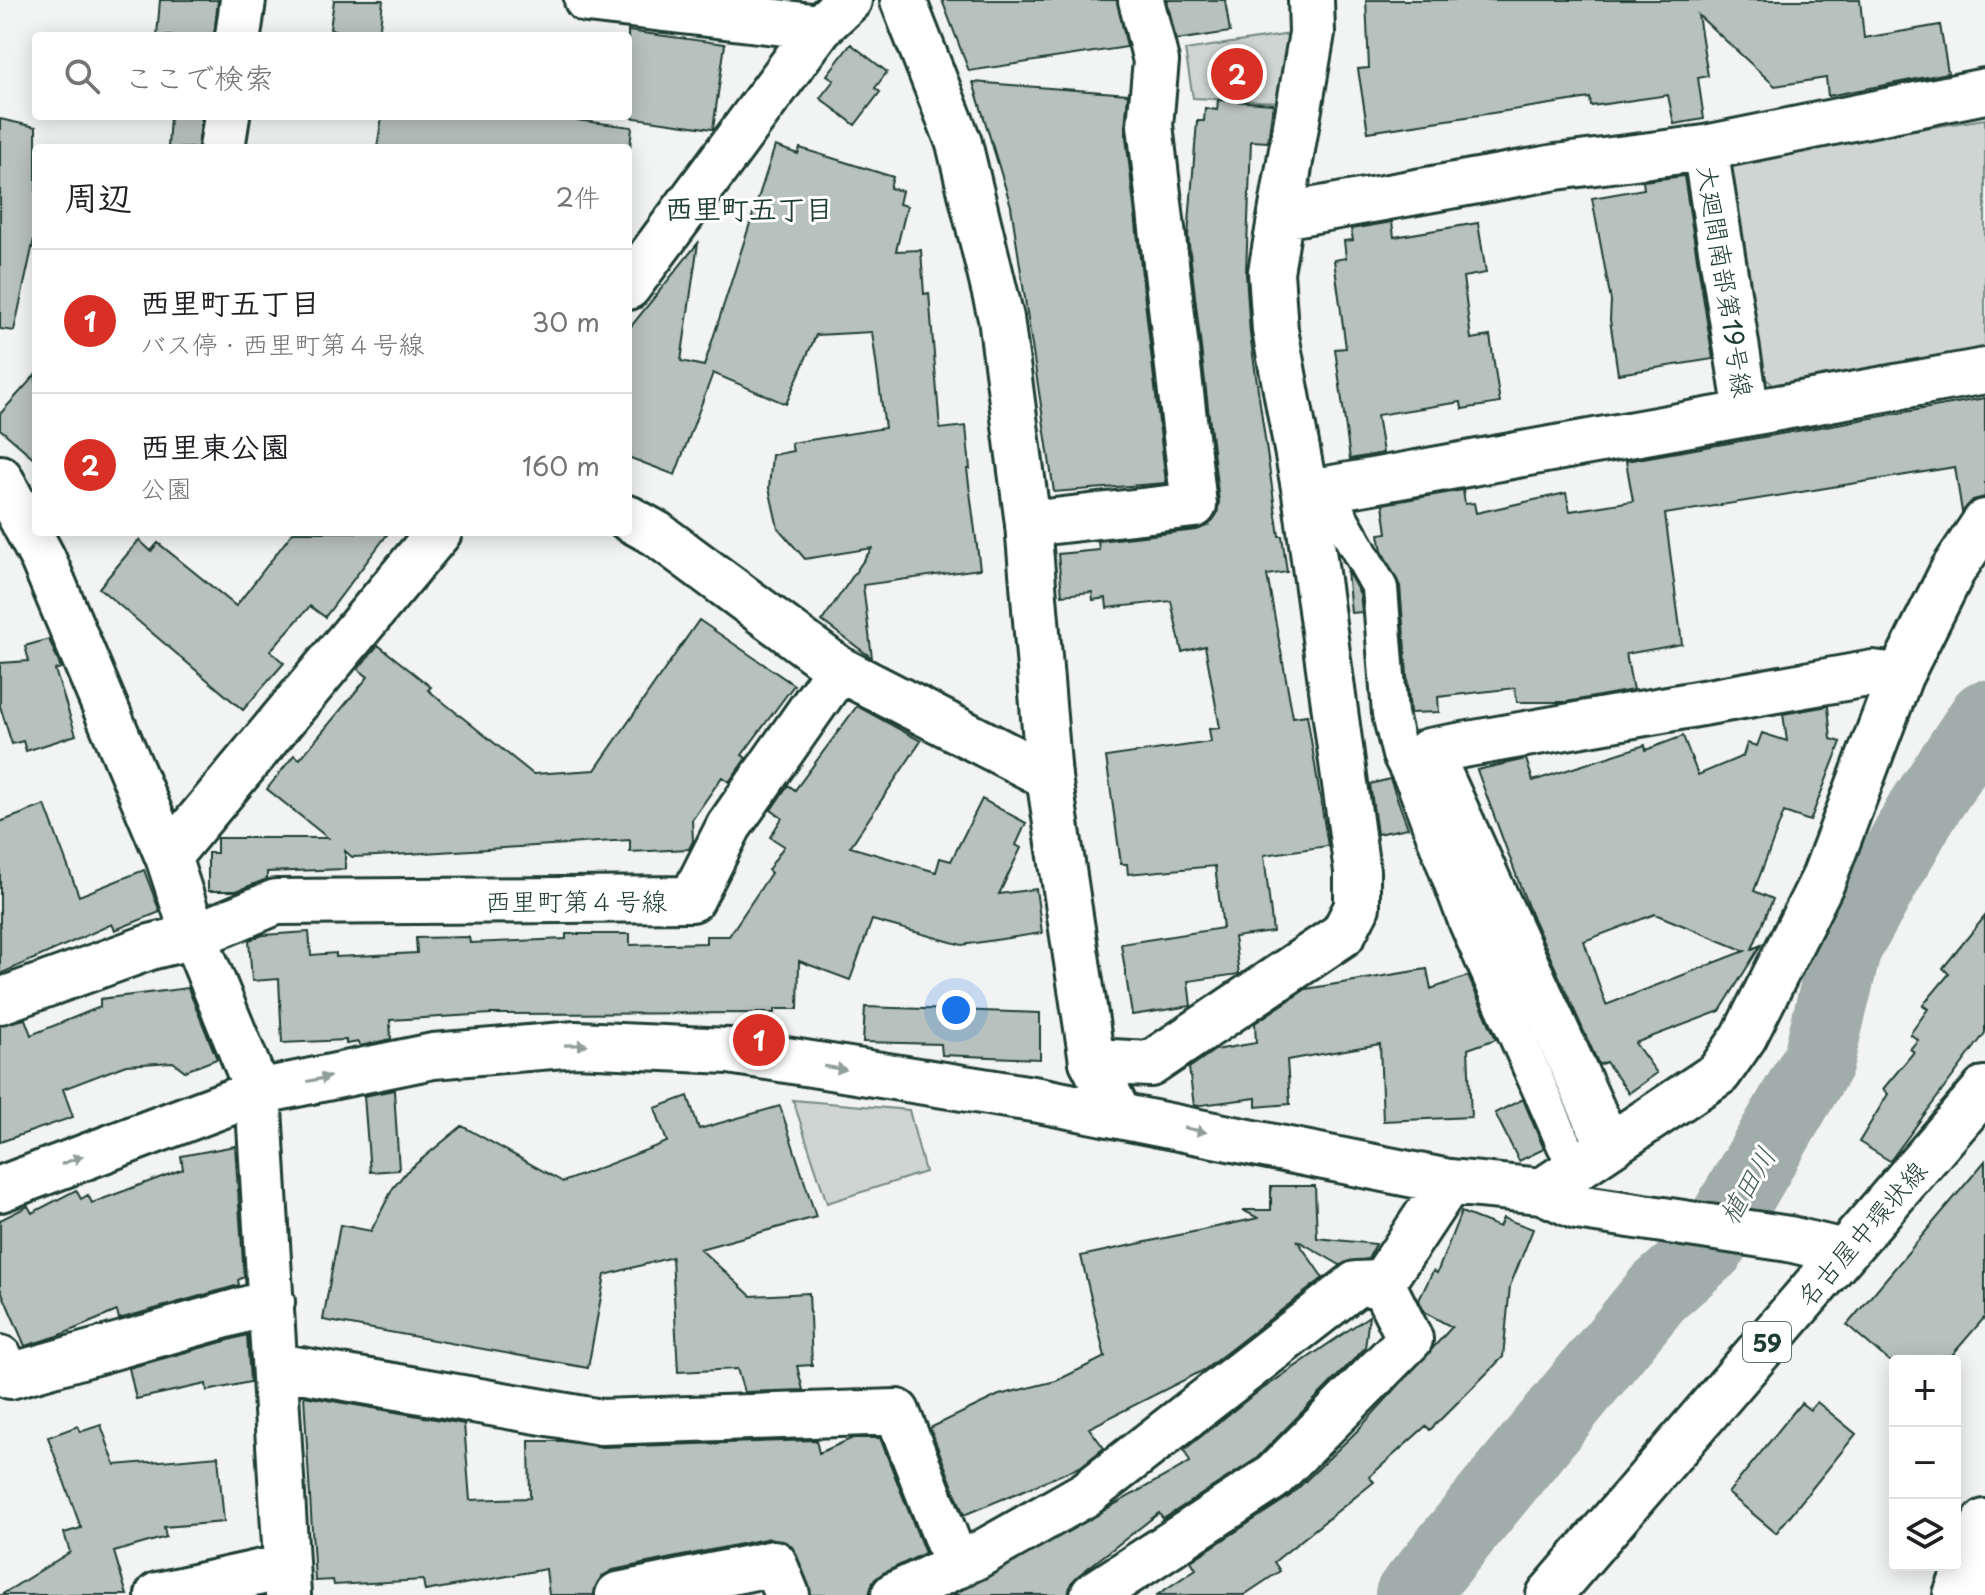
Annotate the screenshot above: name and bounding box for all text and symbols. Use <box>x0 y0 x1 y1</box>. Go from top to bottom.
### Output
search box <box>32 32 632 120</box>
pin: 2 <box>1211 44 1263 104</box>
icon: search <box>60 54 104 98</box>
text: ここで検索 <box>124 54 274 99</box>
street label: 大廻間南部第19号線 <box>1688 162 1764 400</box>
text: 周辺 <box>64 170 132 222</box>
text: 2件 <box>556 177 600 216</box>
district label: 西里町五丁目 <box>665 186 833 229</box>
text: 西里町五丁目 <box>140 279 320 324</box>
text: 1 <box>84 302 96 341</box>
text: 30 m <box>532 302 600 341</box>
text: バス停 · 西里町第４号線 <box>140 324 424 363</box>
text: 西里東公園 <box>140 423 290 468</box>
text: 2 <box>81 446 99 485</box>
text: 160 m <box>522 446 600 485</box>
text: 公園 <box>140 468 192 507</box>
street label: 西里町第４号線 <box>485 881 667 920</box>
your location <box>936 990 976 1030</box>
pin: 1 <box>733 1010 785 1070</box>
one-way arrow <box>564 1038 589 1051</box>
one-way arrow <box>822 1062 847 1074</box>
one-way arrow <box>307 1072 332 1085</box>
one-way arrow <box>1183 1124 1208 1137</box>
water label: 植田川 <box>1706 1138 1786 1232</box>
street label: 名古屋中環状線 <box>1787 1152 1935 1314</box>
one-way arrow <box>60 1153 84 1166</box>
road number: 59 <box>1743 1322 1791 1362</box>
map controls <box>1889 1355 1961 1571</box>
button: + <box>1889 1355 1961 1427</box>
button: − <box>1889 1427 1961 1499</box>
button: layers <box>1889 1499 1961 1571</box>

